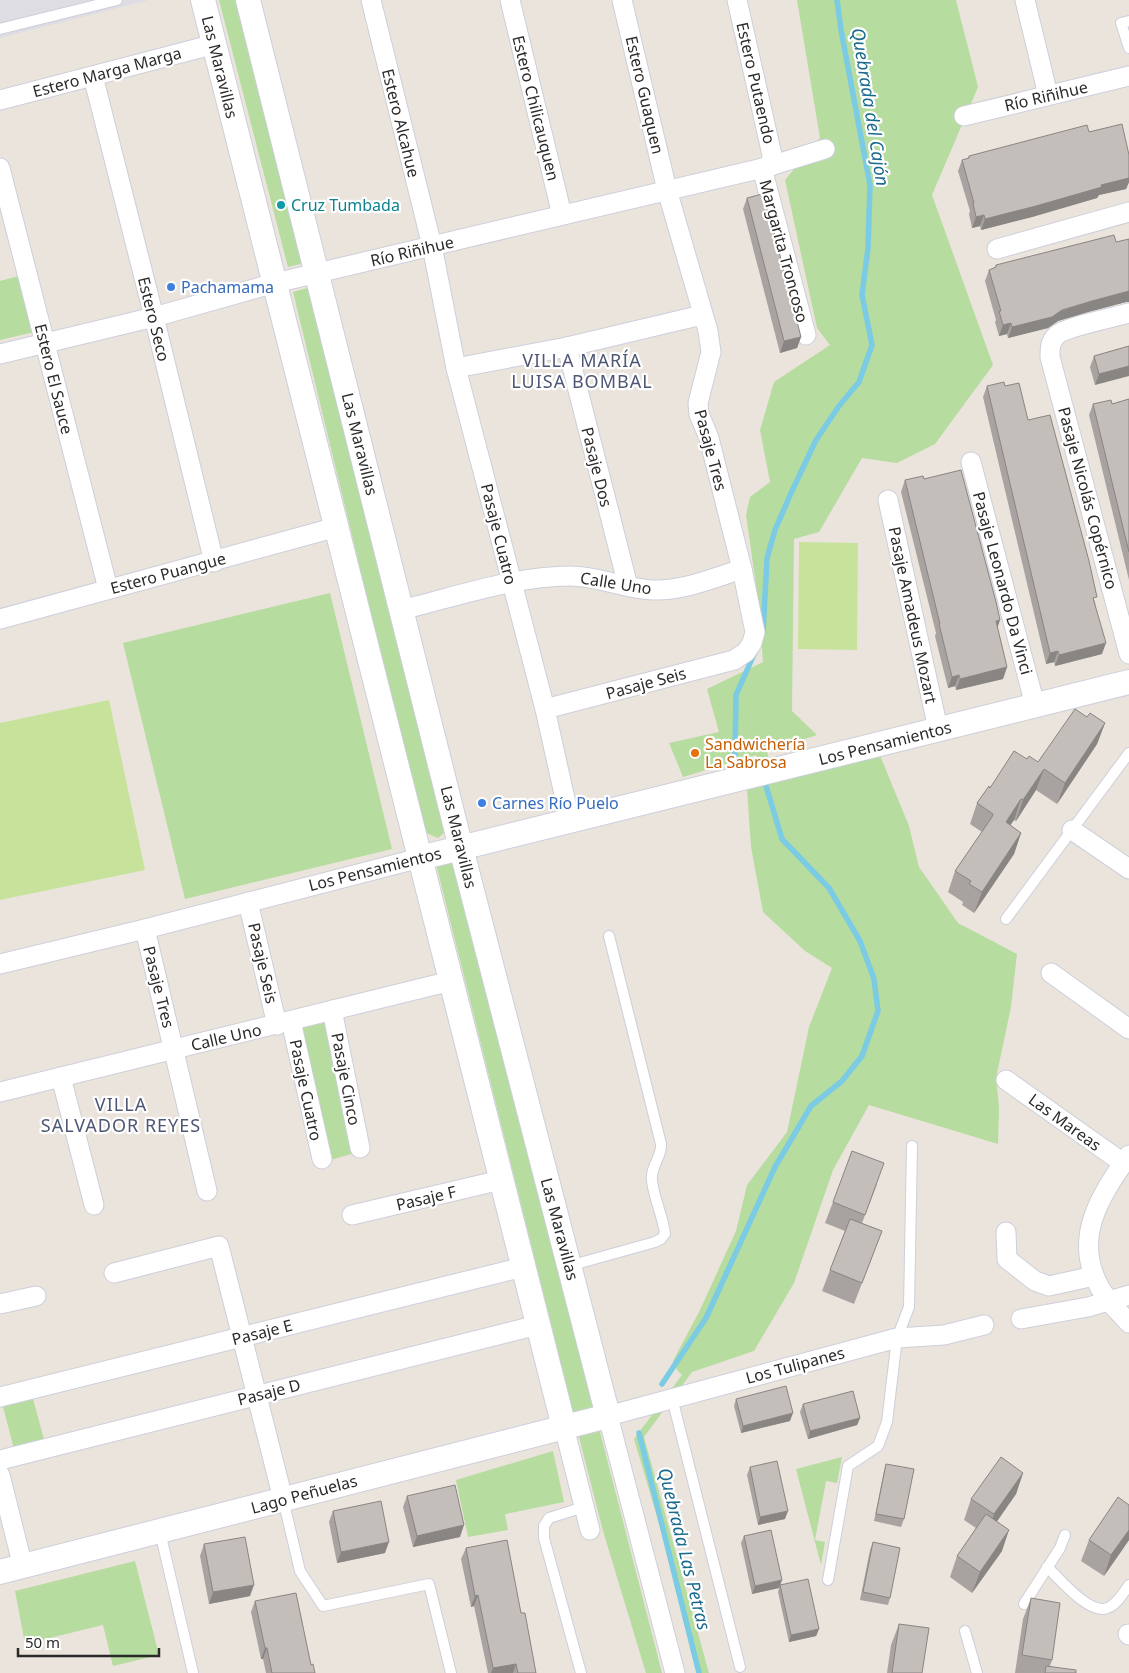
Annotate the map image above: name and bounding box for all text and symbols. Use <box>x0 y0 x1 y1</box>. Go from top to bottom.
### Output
street label: Las Maravillas <box>197 13 243 121</box>
street label: Estero Putaendo <box>731 20 781 146</box>
water label: Quebrada del Cajón <box>847 26 895 188</box>
street label: Estero Chilicauquen <box>507 33 565 183</box>
street label: Estero Guaquen <box>621 34 669 156</box>
street label: Estero Marga Marga <box>30 42 184 102</box>
street label: Estero Alcahue <box>377 66 425 180</box>
street label: Río Riñihue <box>1002 76 1090 116</box>
street label: Margarita Troncoso <box>754 177 814 325</box>
place label: Cruz Tumbada <box>291 194 400 216</box>
marker: Cruz Tumbada <box>275 199 287 211</box>
street label: Río Riñihue <box>368 231 456 271</box>
street label: Estero Seco <box>133 274 175 364</box>
place label: Pachamama <box>181 276 274 298</box>
marker: Pachamama <box>165 281 177 293</box>
street label: Estero El Sauce <box>30 322 78 436</box>
district label: VILLA MARÍA LUISA BOMBAL <box>511 348 653 393</box>
street label: Las Maravillas <box>337 390 383 498</box>
street label: Pasaje Nicolás Copérnico <box>1053 404 1123 592</box>
street label: Pasaje Tres <box>690 407 732 493</box>
street label: Pasaje Dos <box>576 425 618 509</box>
street label: Pasaje Cuatro <box>476 481 522 587</box>
street label: Pasaje Leonardo Da Vinci <box>968 489 1038 677</box>
street label: Pasaje Amadeus Mozart <box>884 525 943 706</box>
street label: Estero Puangue <box>108 547 228 599</box>
street label: Calle Uno <box>579 567 653 599</box>
street label: Pasaje Seis <box>603 662 689 704</box>
street label: Los Pensamientos <box>816 716 954 770</box>
place label: Sandwichería La Sabrosa <box>705 733 806 773</box>
marker: Sandwichería La Sabrosa <box>689 747 701 759</box>
street label: Las Maravillas <box>436 783 482 891</box>
place label: Carnes Río Puelo <box>492 792 619 814</box>
marker: Carnes Río Puelo <box>476 797 488 809</box>
street label: Los Pensamientos <box>306 842 444 896</box>
street label: Pasaje Seis <box>243 920 283 1006</box>
street label: Pasaje Tres <box>138 944 180 1030</box>
street label: Calle Uno <box>189 1018 263 1056</box>
street label: Pasaje Cinco <box>326 1031 366 1127</box>
street label: Pasaje Cuatro <box>284 1037 328 1143</box>
street label: Las Mareas <box>1024 1088 1106 1156</box>
district label: VILLA SALVADOR REYES <box>41 1092 201 1137</box>
street label: Las Maravillas <box>536 1175 584 1283</box>
street label: Pasaje F <box>394 1180 458 1216</box>
street label: Pasaje E <box>229 1314 295 1350</box>
street label: Los Tulipanes <box>743 1341 847 1389</box>
street label: Pasaje D <box>235 1374 303 1410</box>
water label: Quebrada Las Petras <box>653 1465 717 1633</box>
street label: Lago Peñuelas <box>248 1469 360 1519</box>
scale bar <box>18 1626 159 1658</box>
text: 50 m <box>25 1632 60 1652</box>

